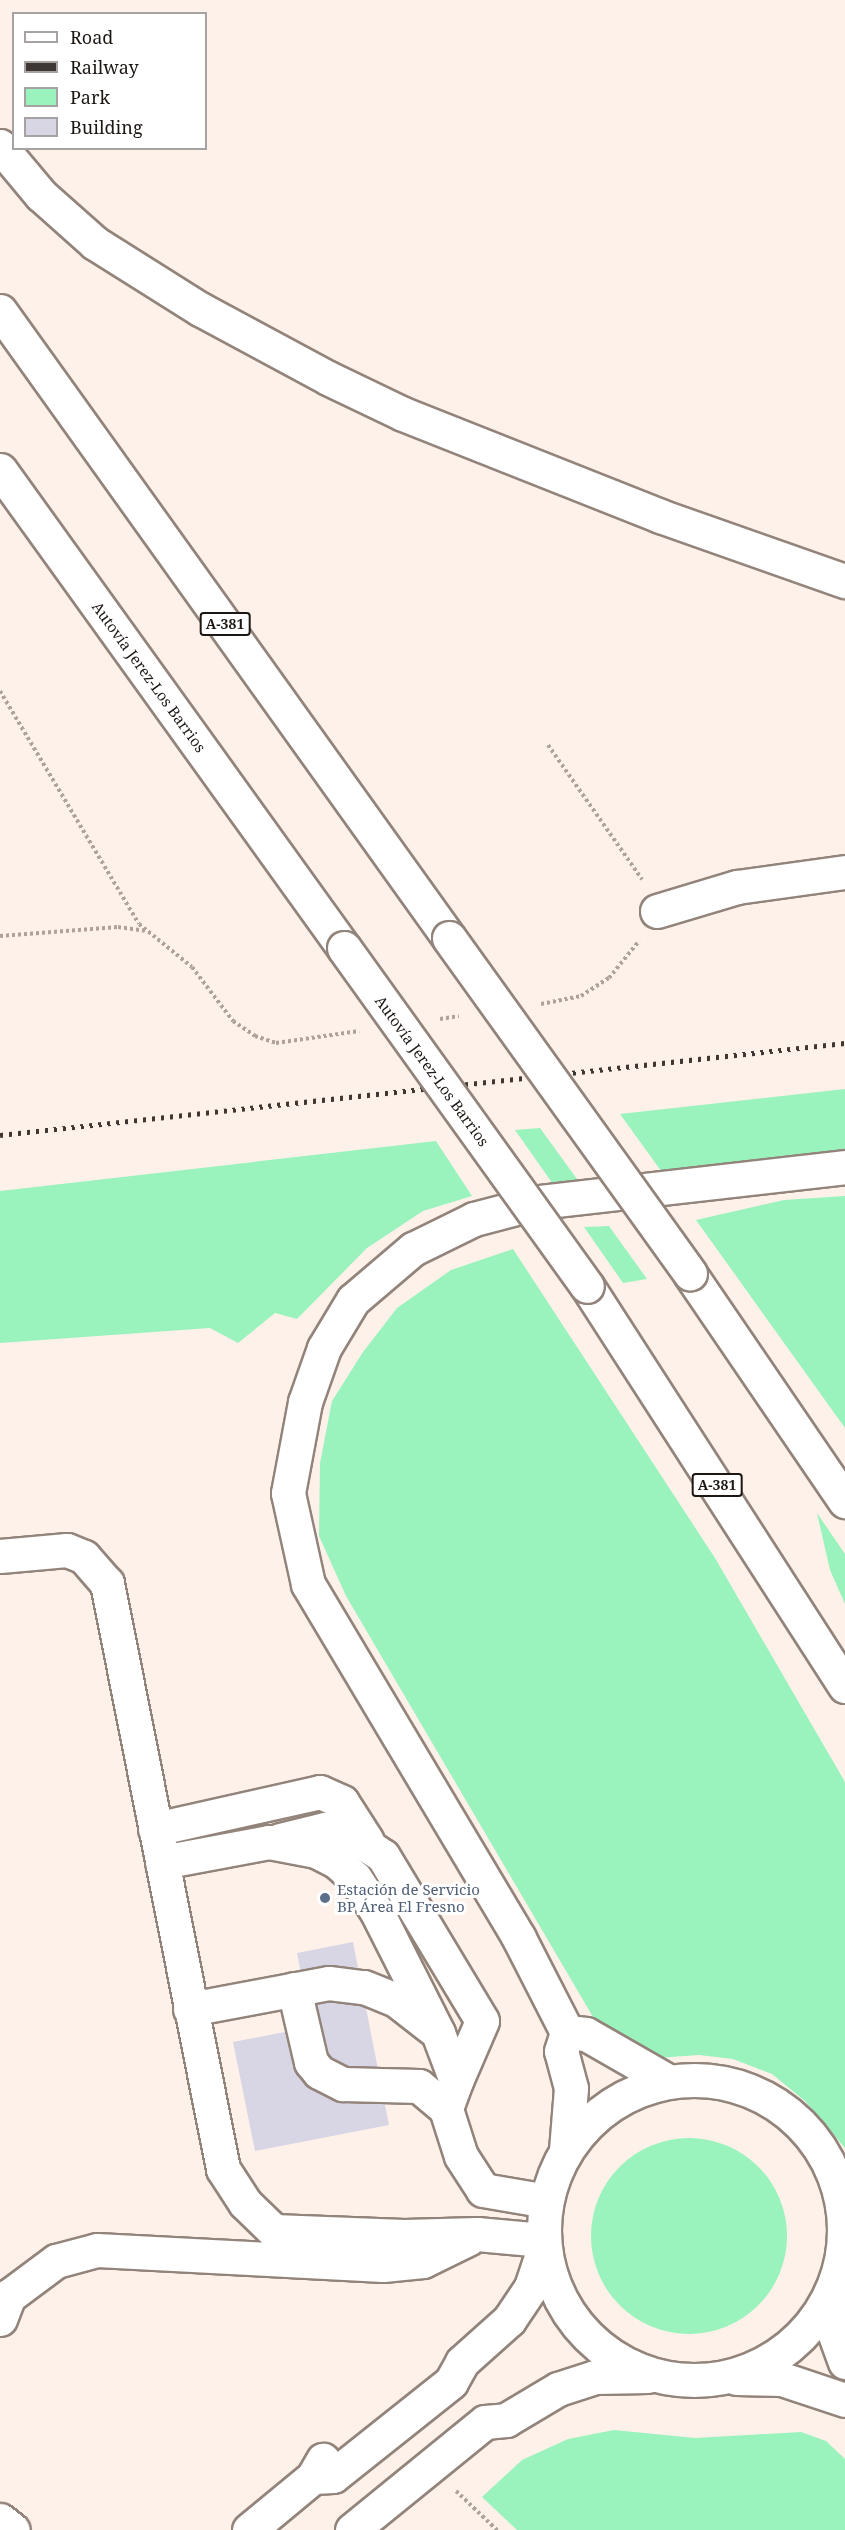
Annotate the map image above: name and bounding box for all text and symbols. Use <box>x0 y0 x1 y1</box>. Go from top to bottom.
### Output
legend <box>12 12 207 150</box>
text: Road <box>70 25 113 49</box>
text: Railway <box>70 55 139 79</box>
text: Park <box>70 85 110 109</box>
text: Building <box>70 115 143 139</box>
street label: Autovía Jerez-Los Barrios <box>88 598 210 756</box>
road number: A-381 <box>200 613 250 635</box>
street label: Autovía Jerez-Los Barrios <box>371 992 493 1150</box>
road number: A-381 <box>692 1474 742 1496</box>
place label: Estación de Servicio BP Área El Fresno <box>337 1880 480 1915</box>
marker: Estación de Servicio BP Área El Fresno <box>318 1891 332 1905</box>

